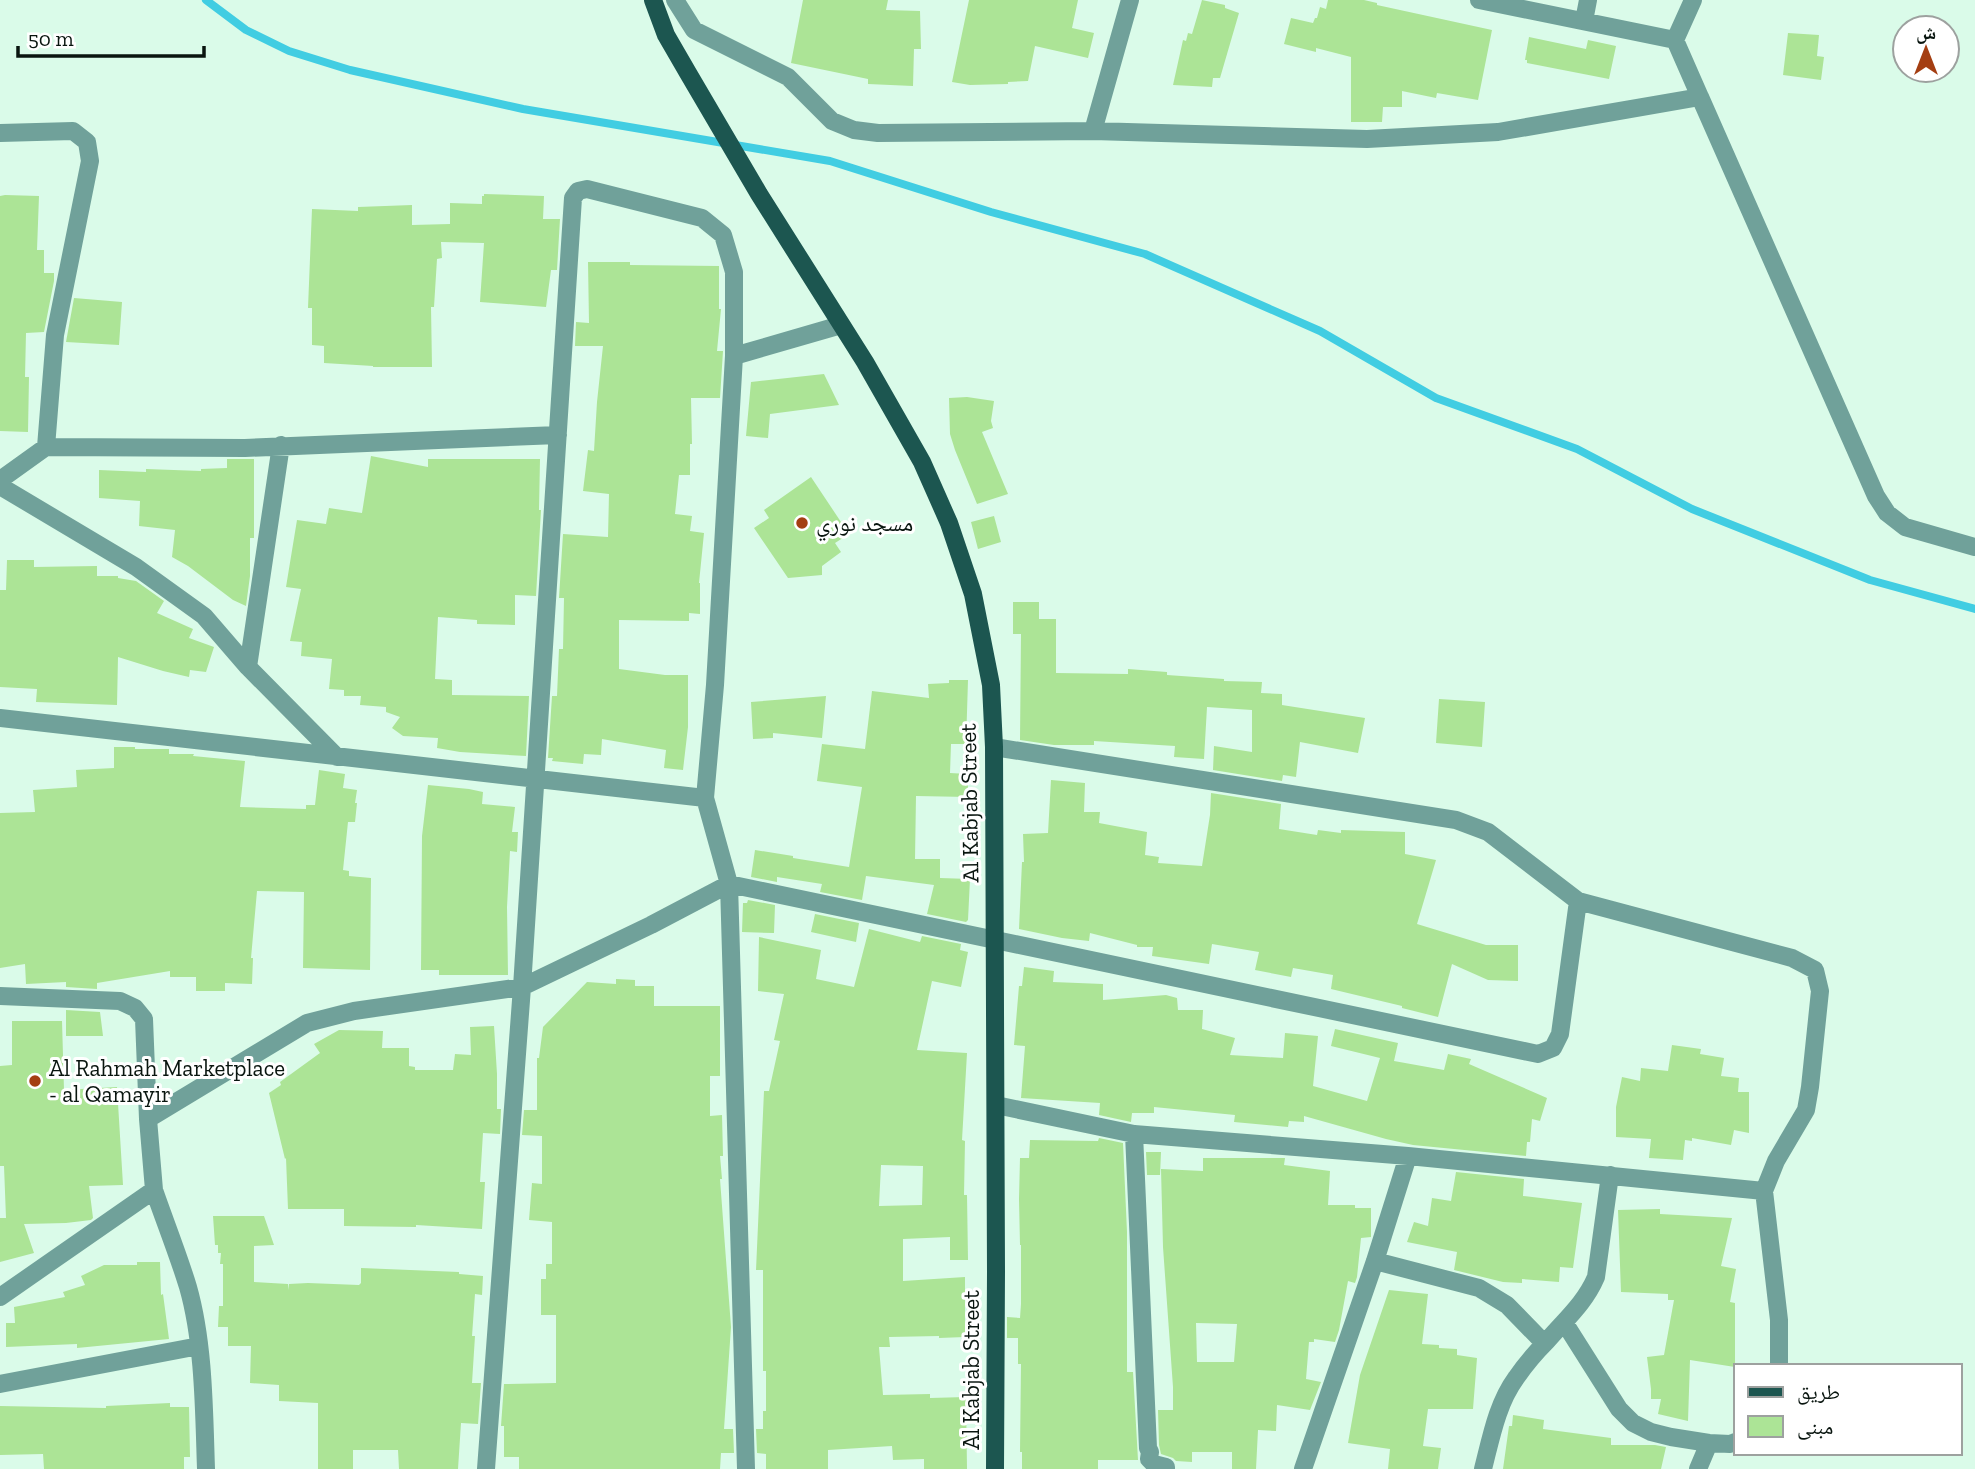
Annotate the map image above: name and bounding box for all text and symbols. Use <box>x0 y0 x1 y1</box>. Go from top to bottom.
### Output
scale bar <box>18 14 203 58</box>
north arrow <box>1891 14 1961 84</box>
text: ش <box>1916 21 1936 44</box>
text: 50 m <box>28 26 74 51</box>
place label: مسجد نوري <box>816 509 913 542</box>
marker: مسجد نوري <box>794 515 810 531</box>
street label: Al Kabjab Street <box>954 723 984 883</box>
place label: Al Rahmah Marketplace - al Qamayir <box>49 1054 285 1108</box>
marker: Al Rahmah Marketplace - al Qamayir <box>27 1073 43 1089</box>
street label: Al Kabjab Street <box>957 1290 985 1450</box>
legend <box>1734 1364 1961 1455</box>
text: طريق <box>1797 1379 1840 1405</box>
text: مبنى <box>1797 1414 1833 1440</box>

